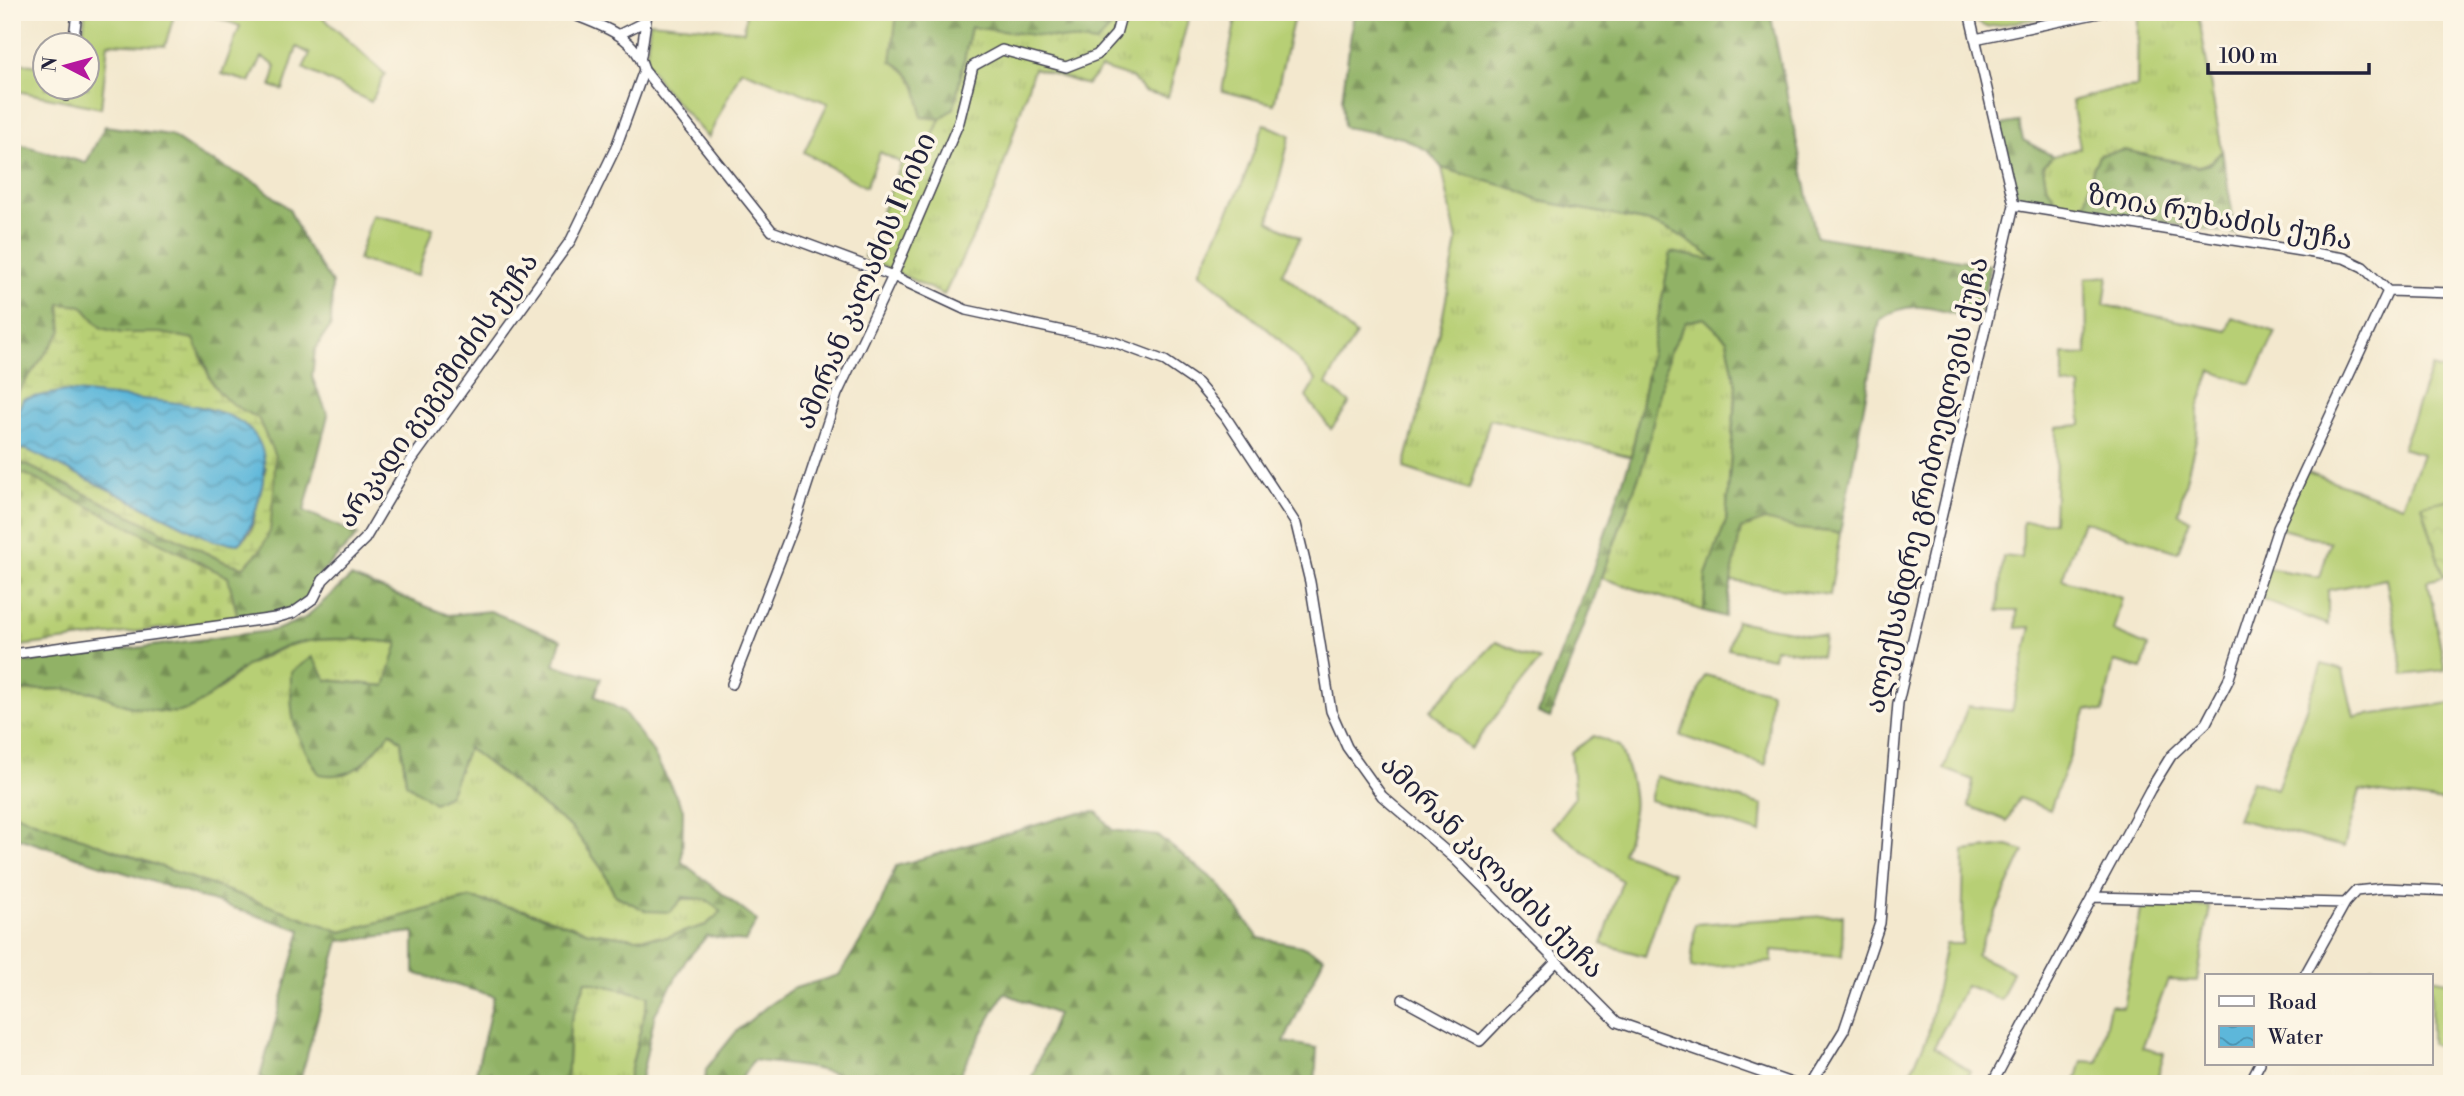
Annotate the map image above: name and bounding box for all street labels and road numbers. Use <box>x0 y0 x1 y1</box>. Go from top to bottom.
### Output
street label: ამირან კალაძის I ჩიხი <box>788 127 944 435</box>
street label: ზოია რუხაძის ქუჩა <box>2085 177 2355 259</box>
street label: არკადი გეგეშიძის ქუჩა <box>330 246 546 534</box>
street label: ალექსანდრე გრიბოედოვის ქუჩა <box>1857 253 1997 717</box>
street label: ამირან კალაძის ქუჩა <box>1373 748 1611 986</box>

